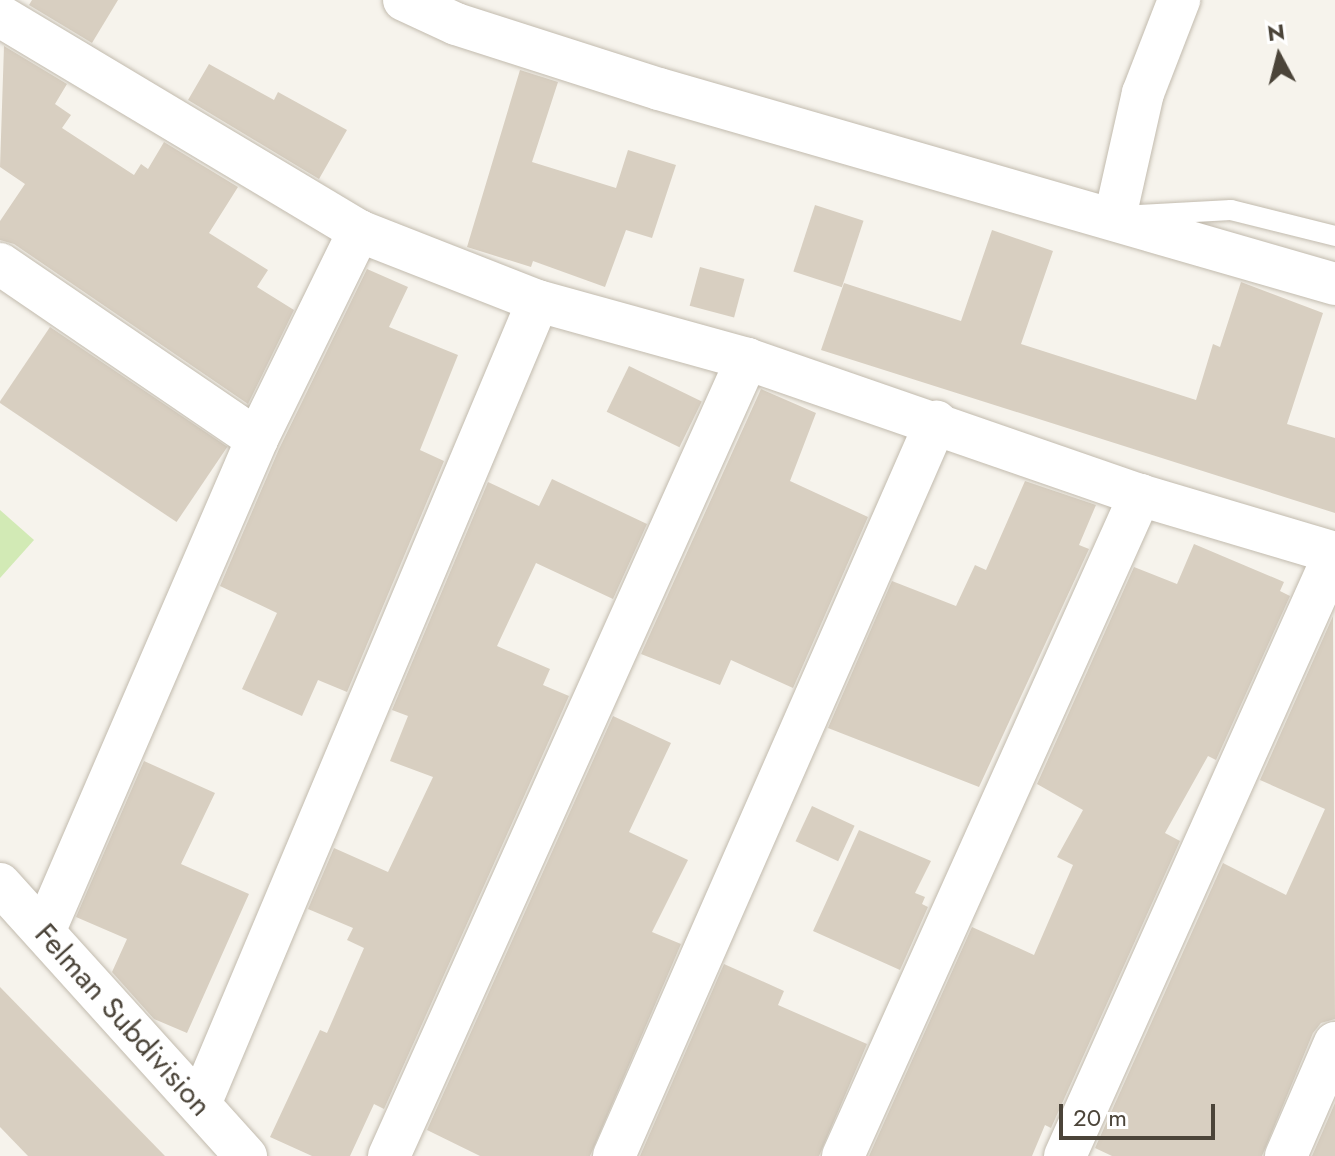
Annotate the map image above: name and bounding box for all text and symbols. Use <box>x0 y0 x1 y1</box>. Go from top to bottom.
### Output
text: N <box>1265 15 1287 49</box>
north arrow <box>1239 16 1319 96</box>
street label: Felman Subdivision <box>27 916 219 1124</box>
scale bar <box>1063 1088 1219 1138</box>
text: 20 m <box>1073 1100 1127 1135</box>

